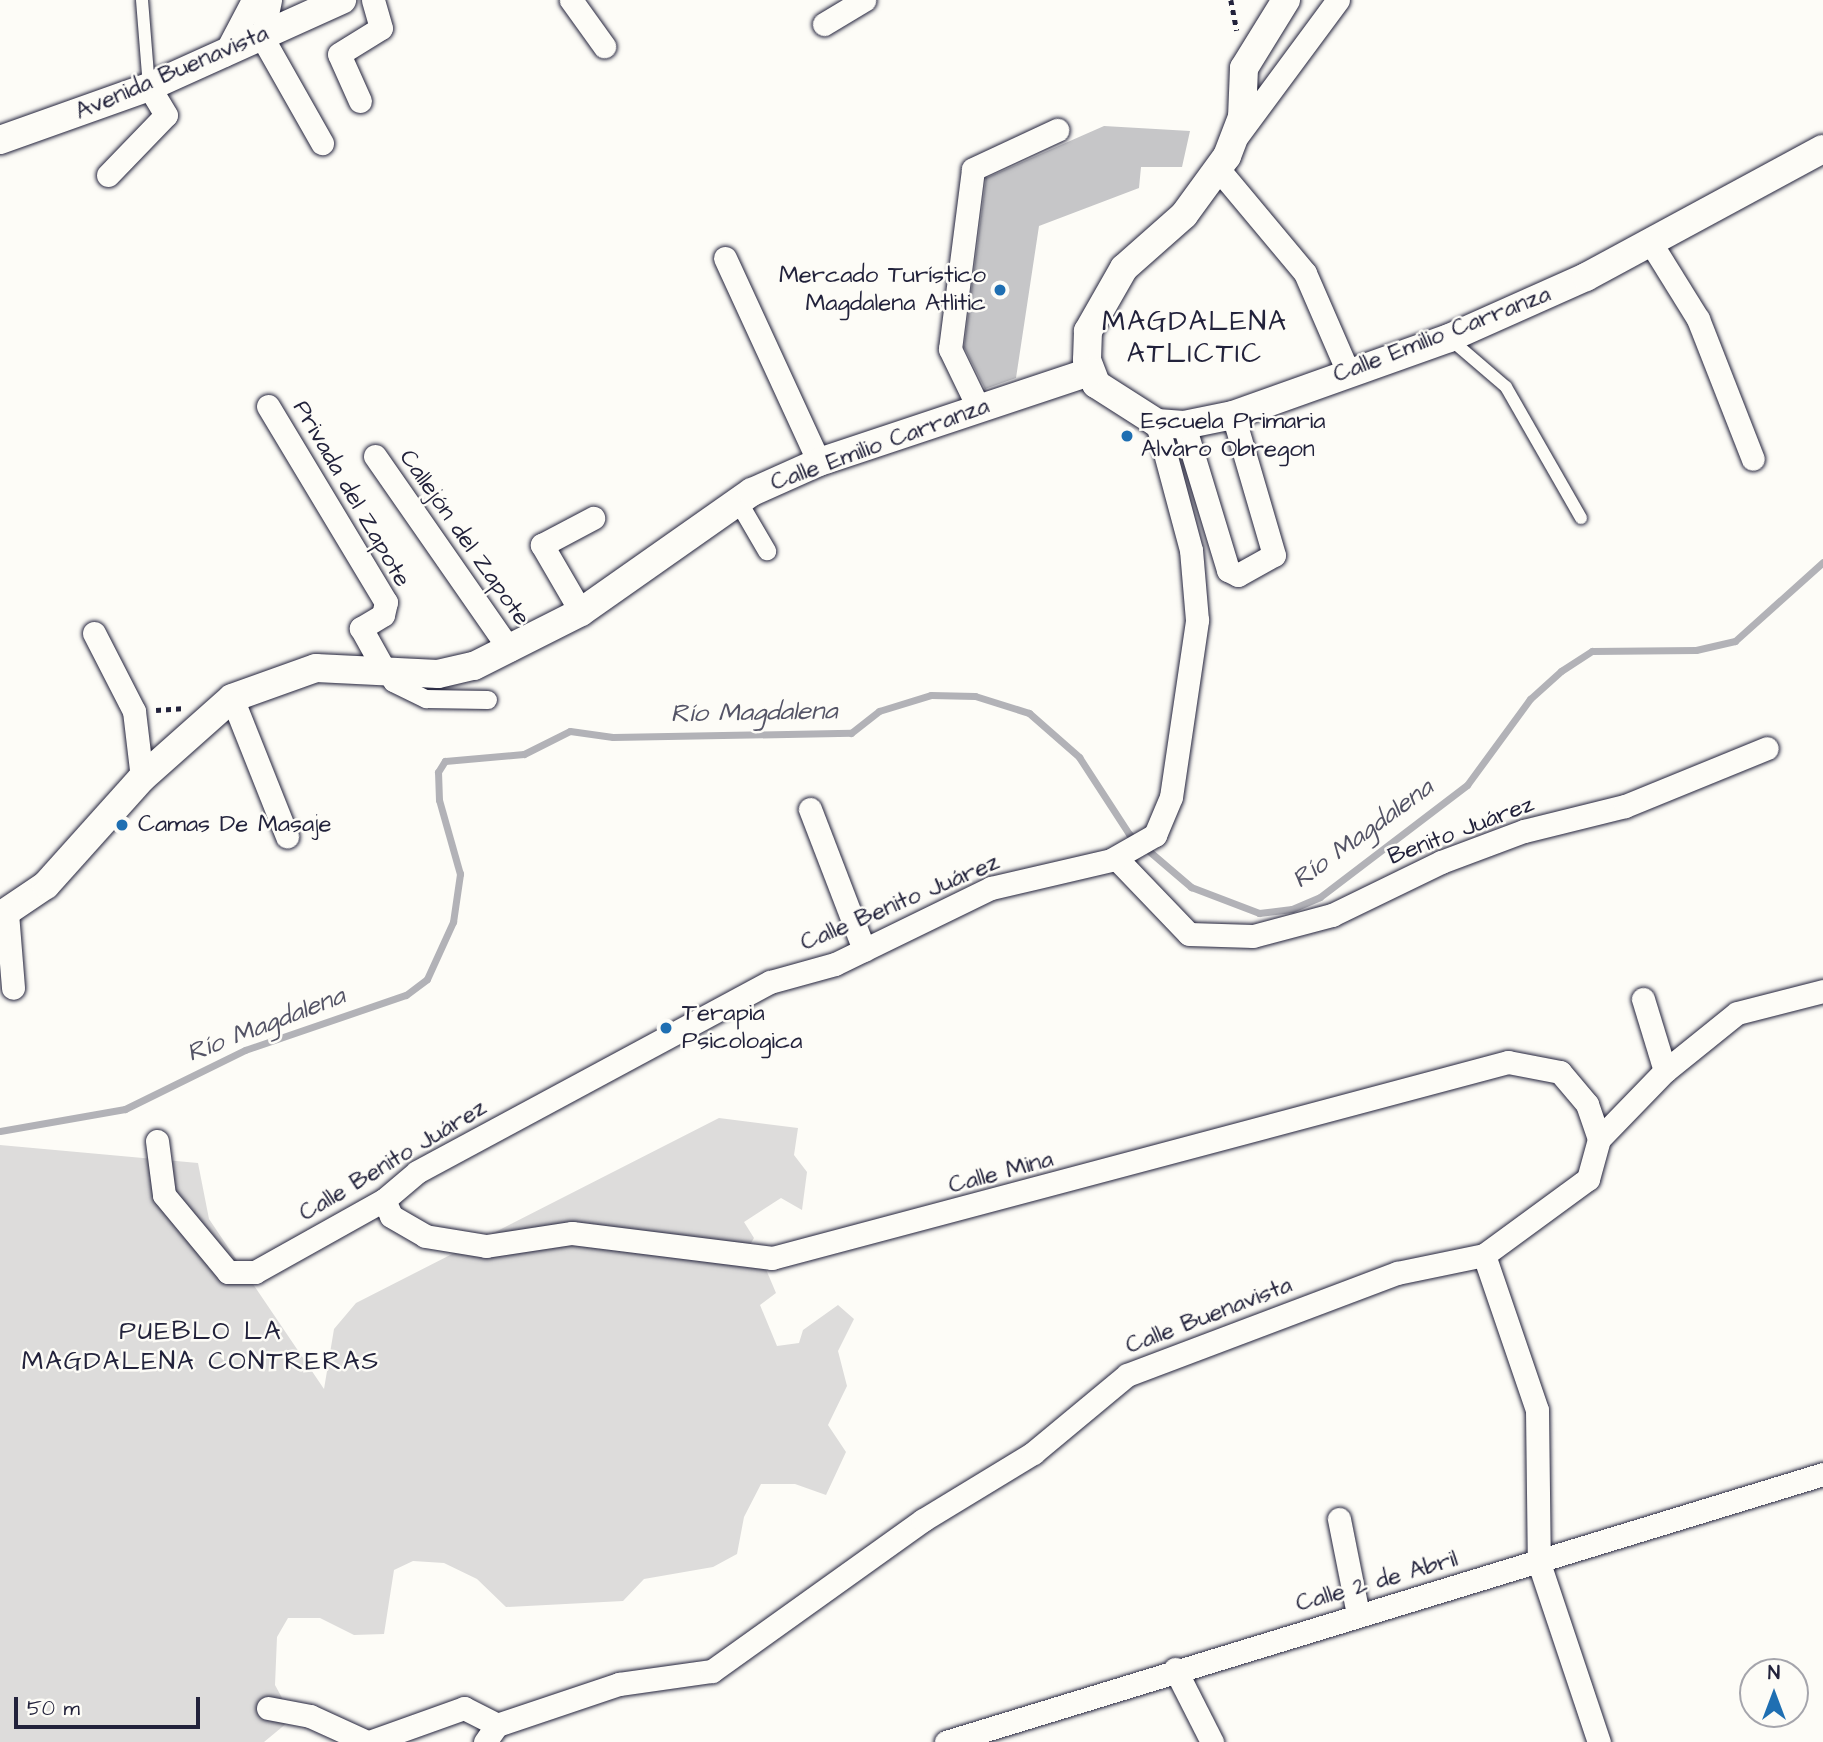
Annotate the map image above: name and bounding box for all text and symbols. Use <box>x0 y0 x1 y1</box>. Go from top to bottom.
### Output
street label: Avenida Buenavista <box>71 19 273 127</box>
place label: Mercado Turístico Magdalena Atlitic <box>779 262 986 318</box>
street label: Calle Emilio Carranza <box>1329 280 1555 390</box>
marker: Mercado Turístico Magdalena Atlitic <box>992 282 1008 298</box>
district label: MAGDALENA ATLICTIC <box>1103 305 1287 371</box>
street label: Calle Emilio Carranza <box>767 392 993 498</box>
street label: Privada del Zapote <box>286 396 416 592</box>
place label: Escuela Primaria Alvaro Obregon <box>1141 408 1325 464</box>
marker: Escuela Primaria Alvaro Obregon <box>1119 428 1135 444</box>
street label: Callejón del Zapote <box>392 444 536 632</box>
water label: Río Magdalena <box>670 696 838 730</box>
water label: Río Magdalena <box>1286 772 1440 896</box>
street label: Benito Juárez <box>1384 790 1538 872</box>
place label: Camas De Masaje <box>138 811 331 839</box>
marker: Camas De Masaje <box>112 815 132 835</box>
street label: Calle Benito Juárez <box>796 848 1004 958</box>
water label: Río Magdalena <box>183 981 349 1069</box>
place label: Terapia Psicologica <box>682 1000 802 1056</box>
marker: Terapia Psicologica <box>656 1018 676 1038</box>
street label: Calle Benito Juárez <box>294 1094 492 1228</box>
street label: Calle Mina <box>946 1145 1056 1201</box>
street label: Calle Buenavista <box>1122 1271 1296 1361</box>
district label: PUEBLO LA MAGDALENA CONTRERAS <box>24 1316 378 1378</box>
street label: Calle 2 de Abril <box>1293 1545 1461 1619</box>
north arrow <box>1739 1658 1809 1728</box>
text: N <box>1768 1660 1780 1687</box>
scale bar <box>18 1682 203 1726</box>
text: 50 m <box>27 1694 80 1723</box>

